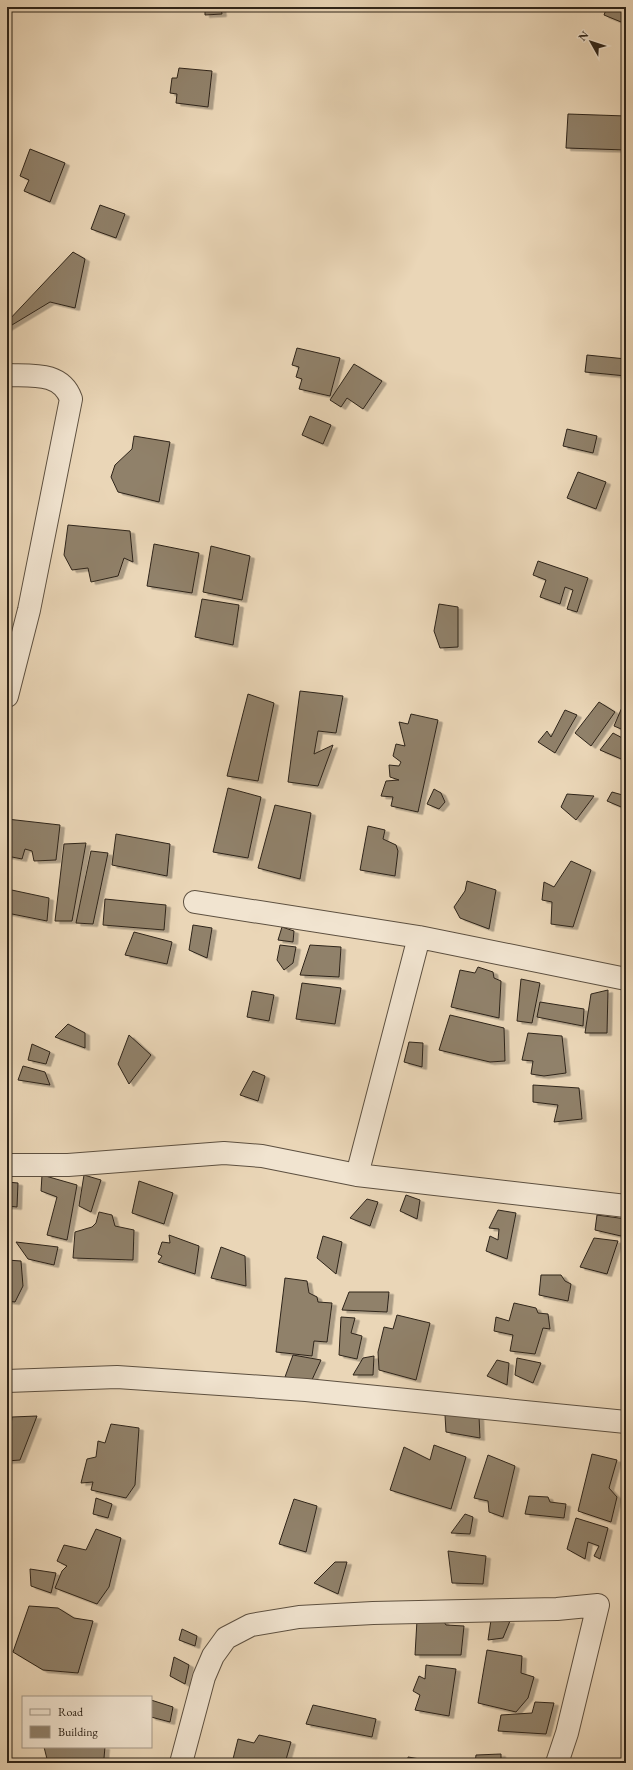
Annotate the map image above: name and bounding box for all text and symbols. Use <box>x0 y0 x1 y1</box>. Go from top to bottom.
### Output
north arrow <box>571 22 611 62</box>
text: N <box>575 28 592 44</box>
legend <box>22 1696 152 1748</box>
text: Road <box>58 1704 84 1720</box>
text: Building <box>58 1724 99 1740</box>

